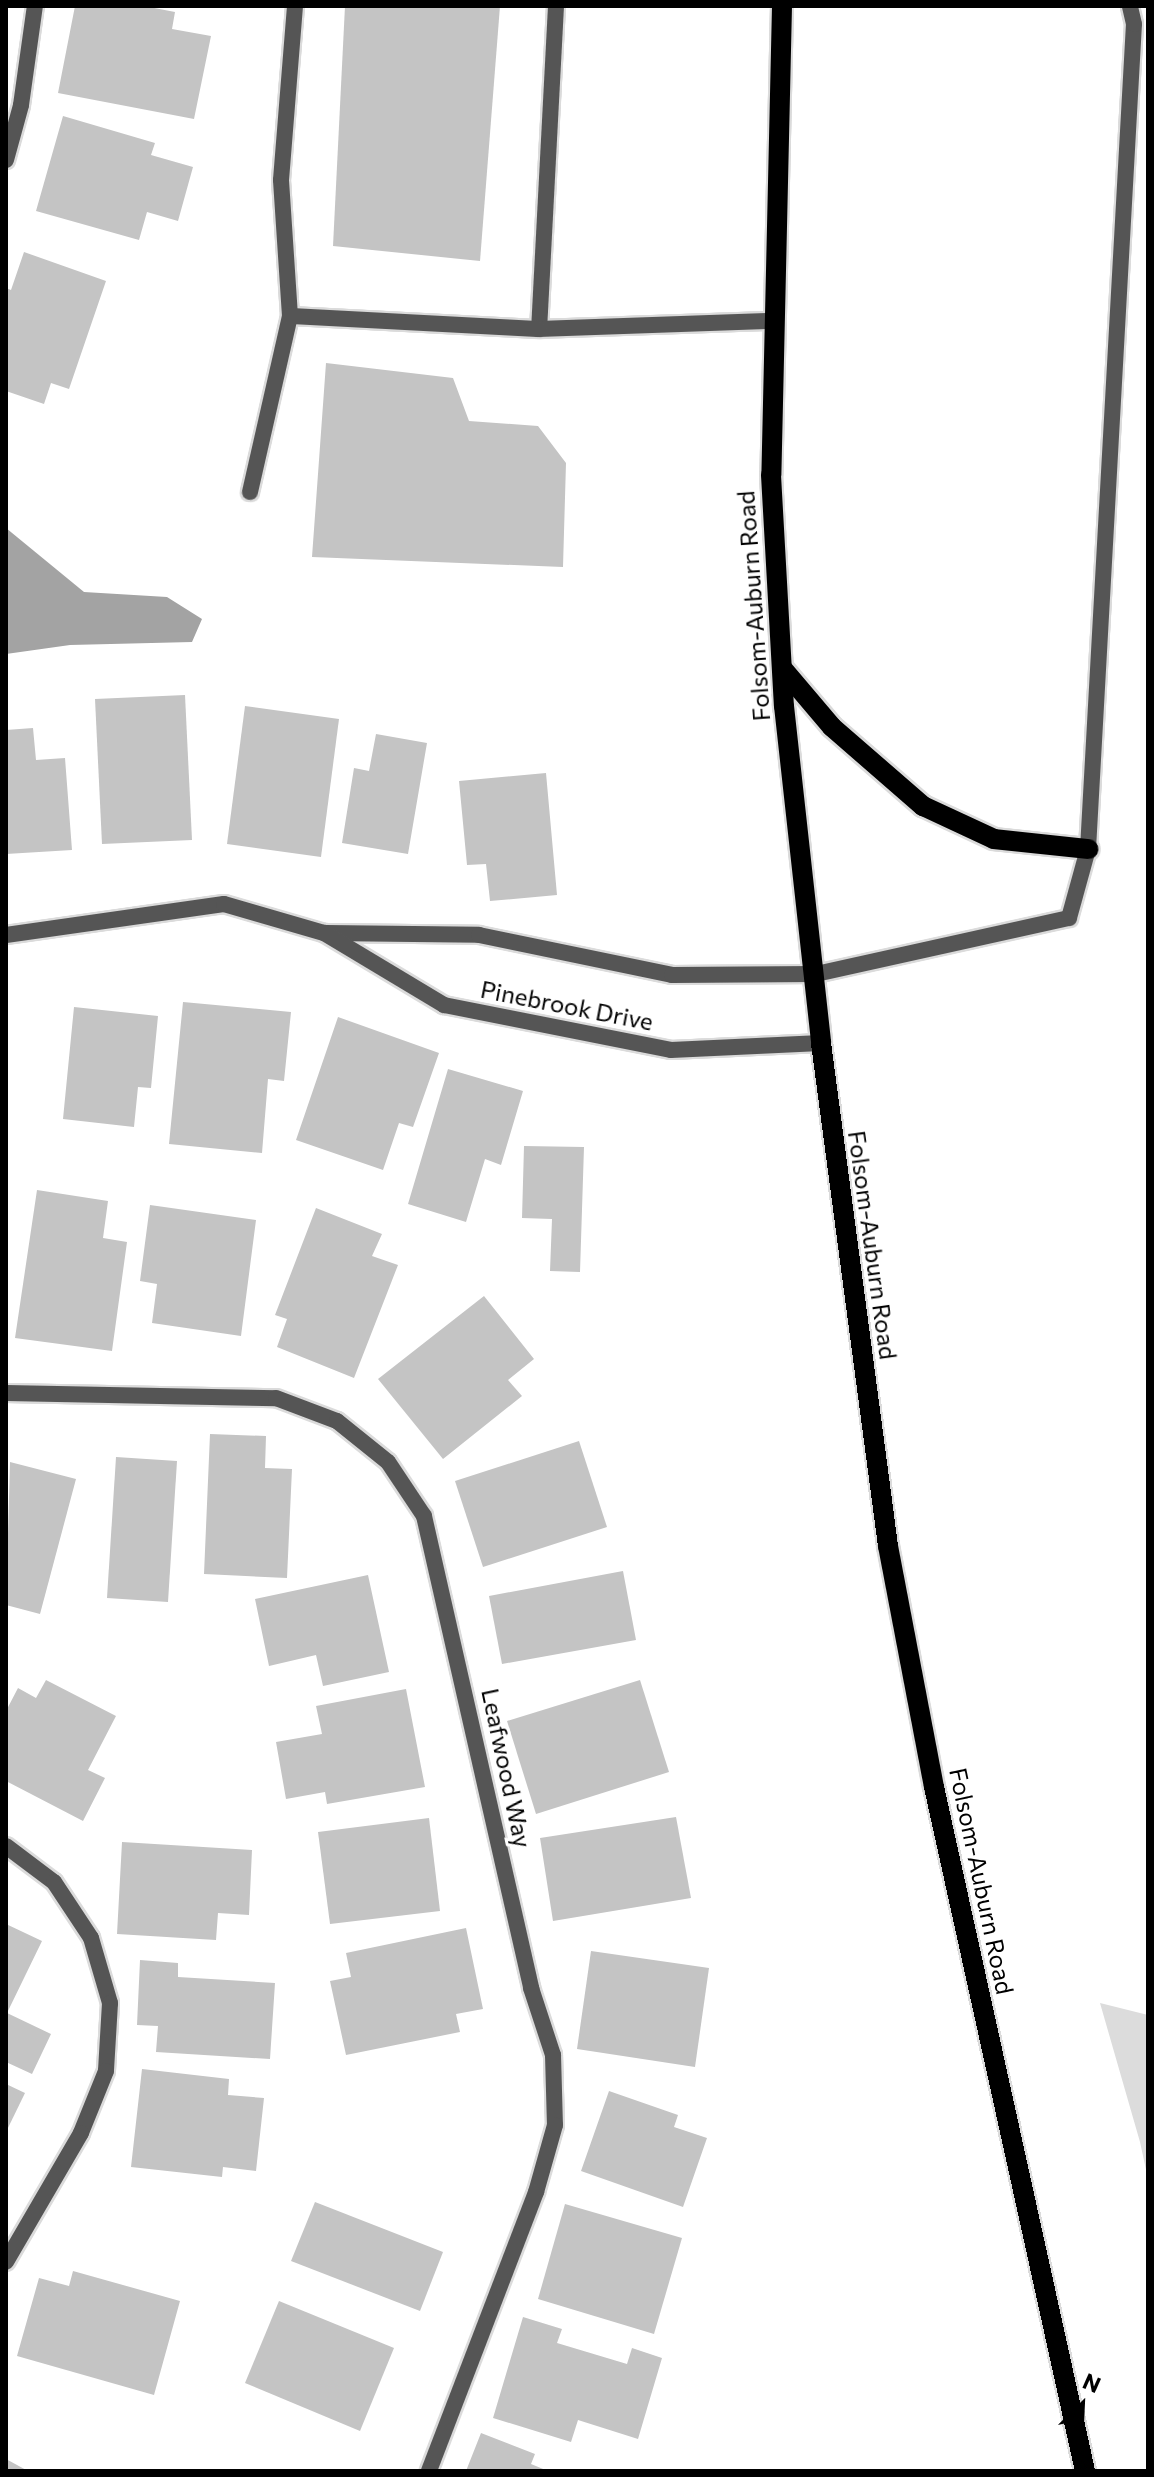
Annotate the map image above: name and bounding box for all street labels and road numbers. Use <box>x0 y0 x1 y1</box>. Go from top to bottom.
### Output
street label: Folsom-Auburn Road <box>731 490 775 722</box>
street label: Pinebrook Drive <box>478 974 656 1036</box>
street label: Folsom-Auburn Road <box>843 1129 903 1361</box>
street label: Leafwood Way <box>476 1686 538 1850</box>
street label: Folsom-Auburn Road <box>944 1765 1020 1997</box>

